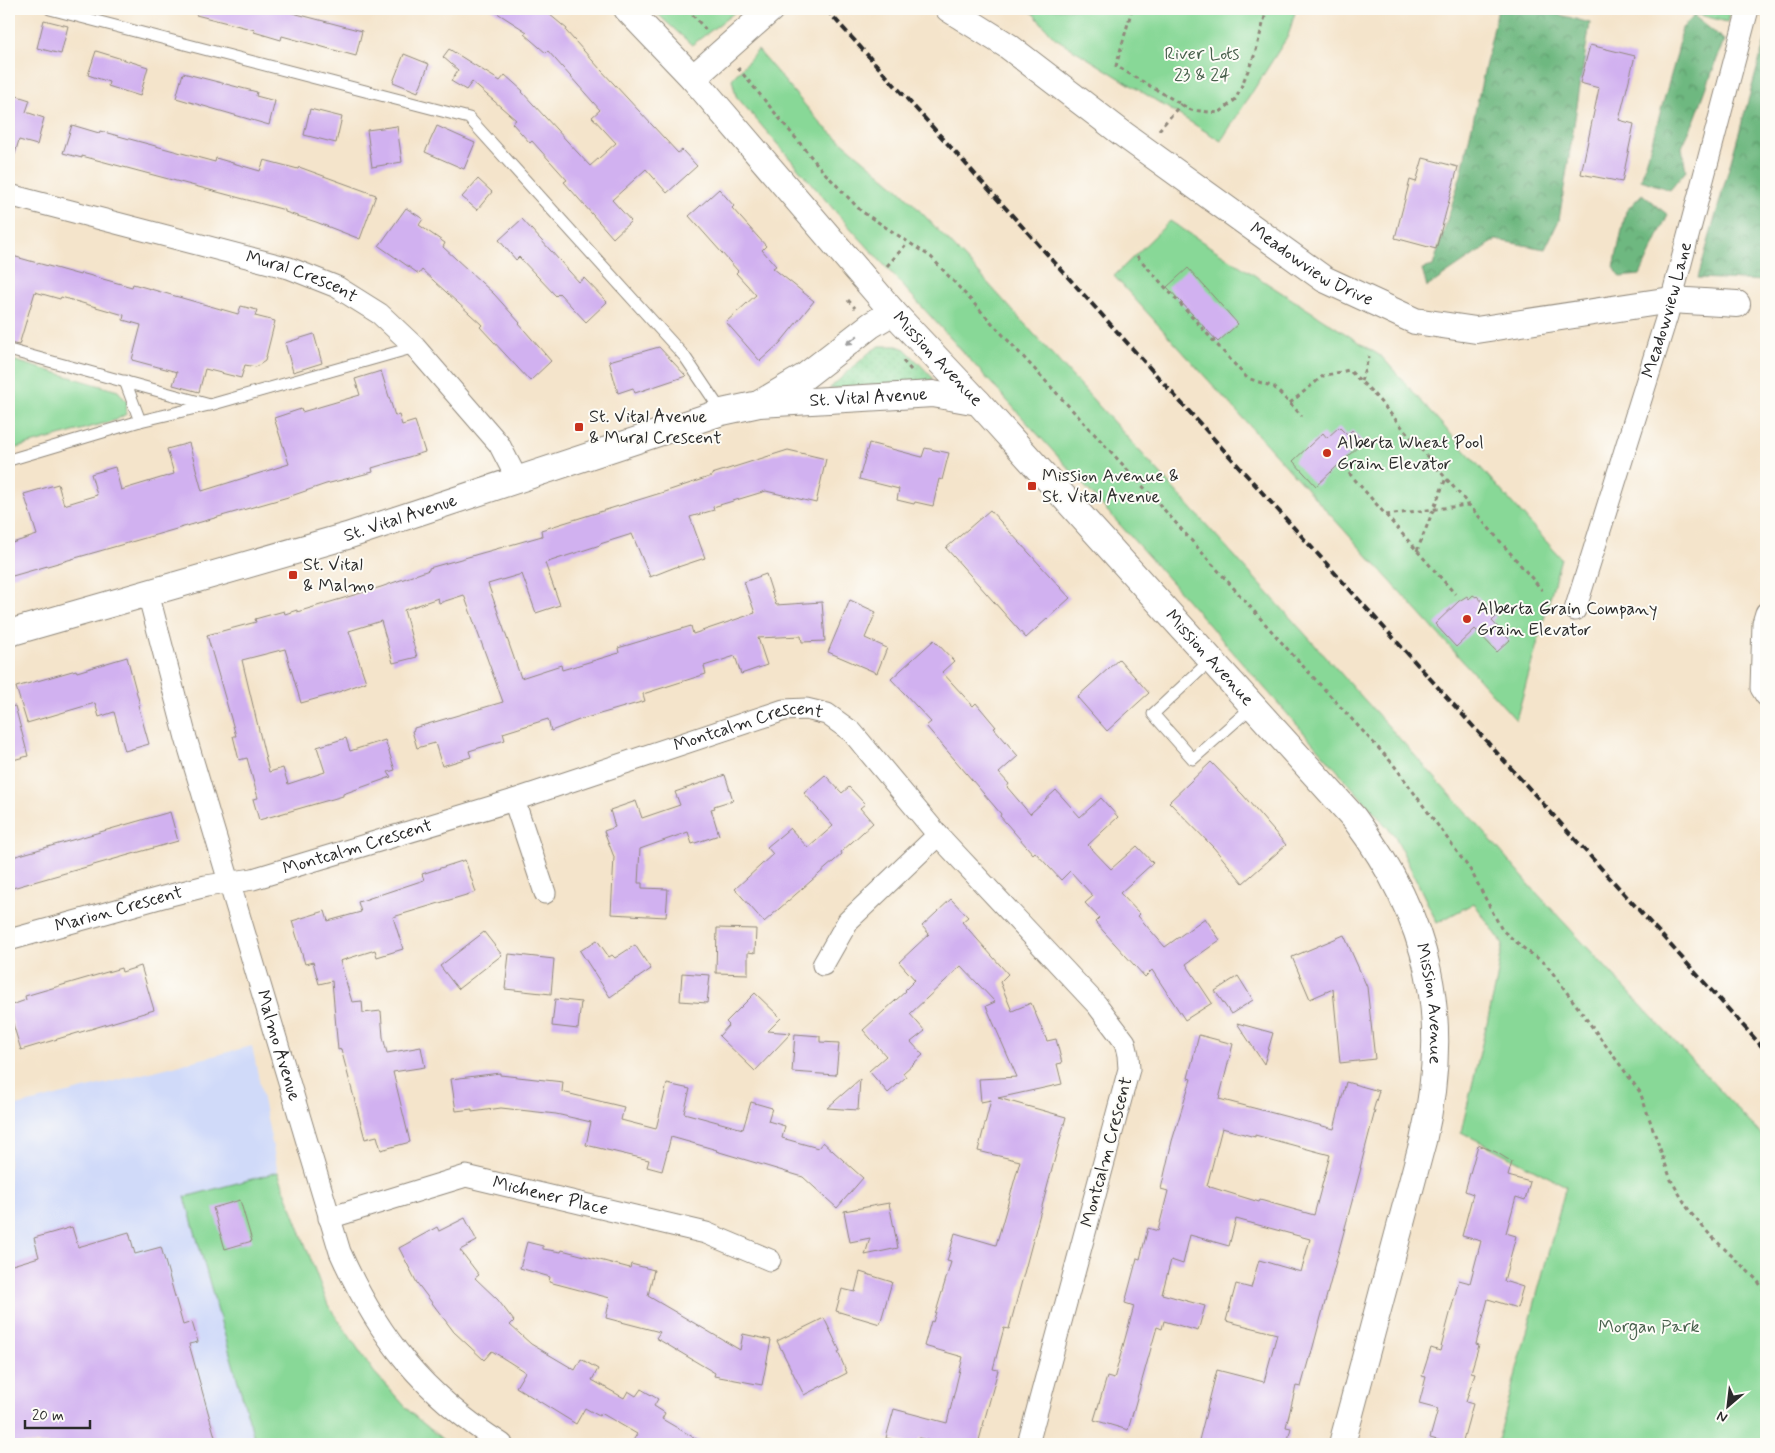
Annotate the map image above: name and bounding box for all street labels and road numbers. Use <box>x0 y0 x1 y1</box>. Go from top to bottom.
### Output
street label: Meadowview Drive <box>1245 217 1377 312</box>
street label: Meadowview Lane <box>1636 239 1698 381</box>
street label: Mural Crescent <box>243 245 362 309</box>
street label: Mission Avenue <box>887 306 988 412</box>
street label: St. Vital Avenue <box>809 382 928 413</box>
street label: St. Vital Avenue <box>341 488 460 548</box>
street label: Mission Avenue <box>1159 605 1259 711</box>
street label: Montcalm Crescent <box>671 697 826 758</box>
street label: Montcalm Crescent <box>280 813 435 881</box>
street label: Marion Crescent <box>52 880 185 939</box>
street label: Mission Avenue <box>1409 941 1447 1065</box>
street label: Malmo Avenue <box>250 987 306 1104</box>
street label: Montcalm Crescent <box>1075 1074 1139 1230</box>
street label: Michener Place <box>490 1171 610 1221</box>

